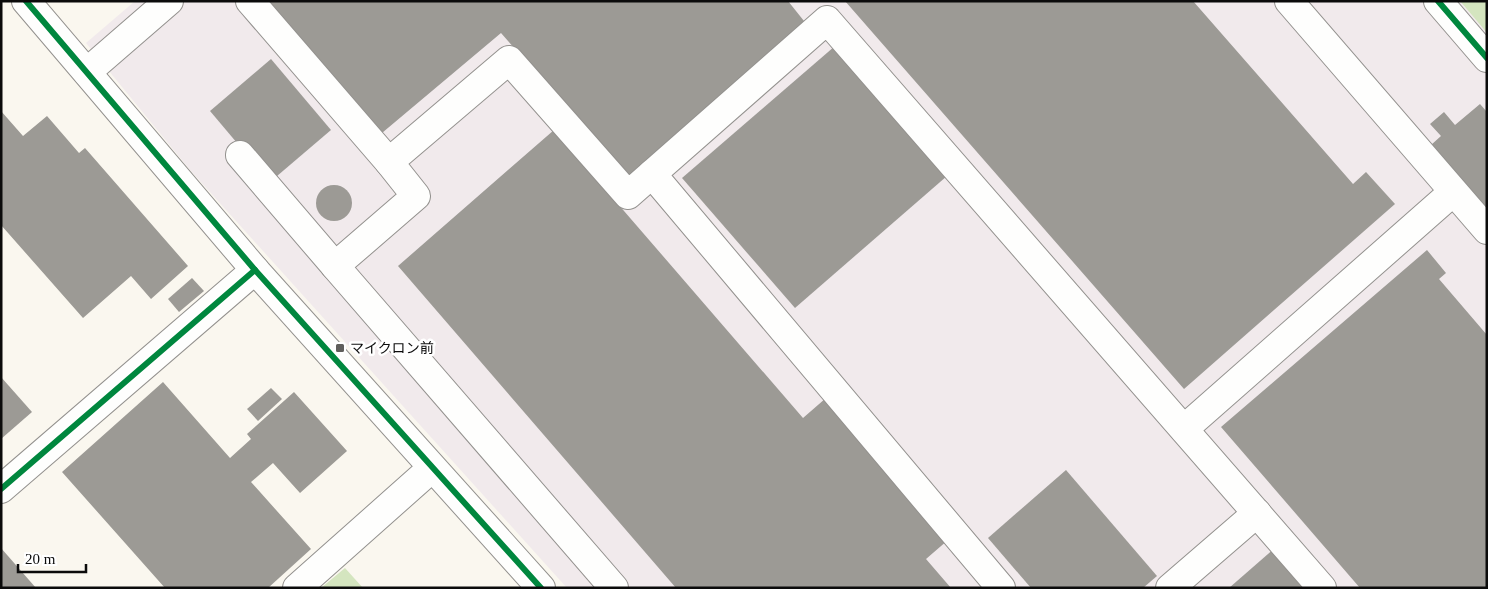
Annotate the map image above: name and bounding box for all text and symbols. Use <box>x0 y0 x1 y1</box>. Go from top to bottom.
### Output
place label: マイクロン前 <box>350 340 434 356</box>
marker: マイクロン前 <box>334 342 346 354</box>
scale bar <box>18 542 85 574</box>
text: 20 m <box>25 551 56 567</box>

